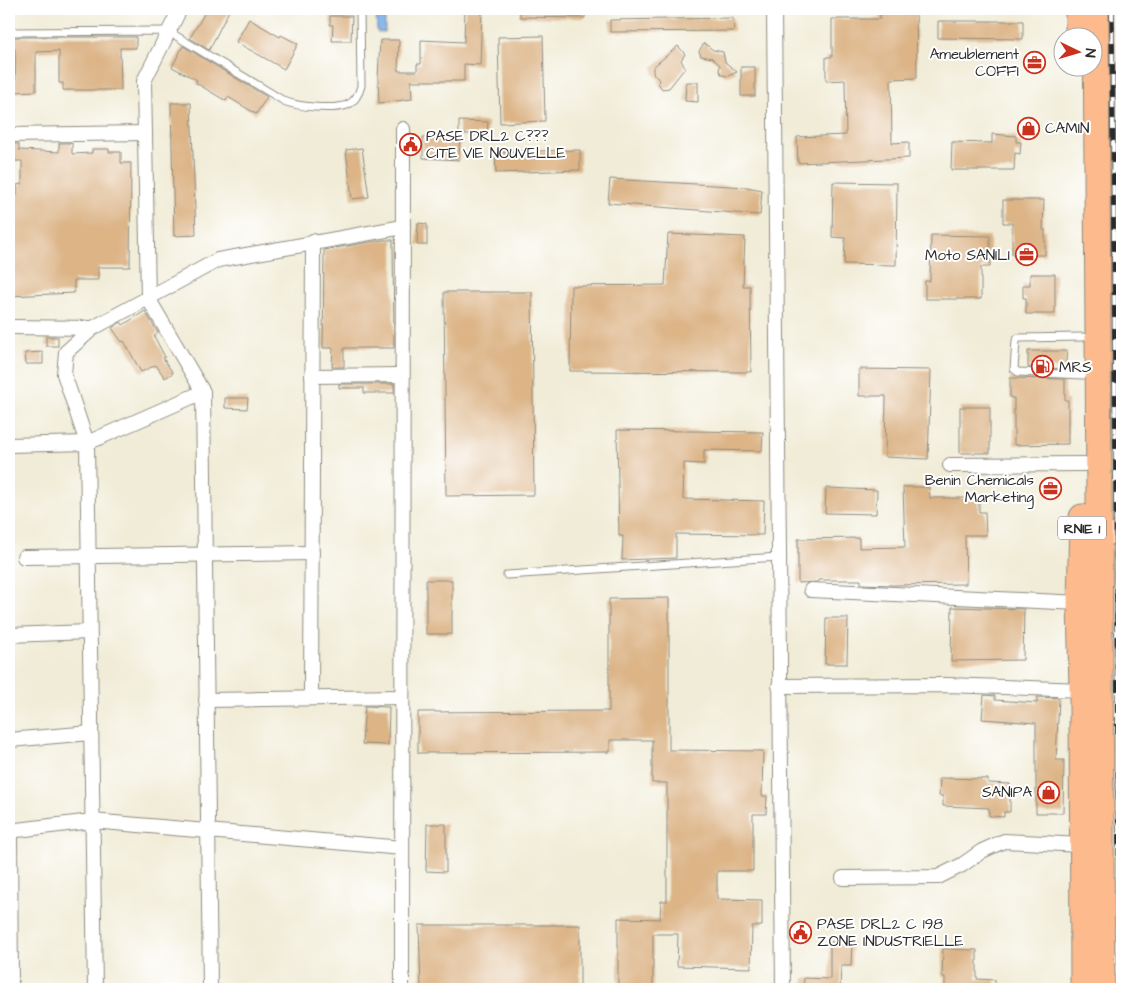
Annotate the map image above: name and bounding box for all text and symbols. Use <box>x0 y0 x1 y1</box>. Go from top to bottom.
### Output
north arrow <box>1054 28 1104 78</box>
place label: Ameublement COFFI <box>930 44 1019 82</box>
text: N <box>1080 48 1100 59</box>
office icon: Ameublement COFFI <box>1023 51 1047 75</box>
shop icon: CAMIN <box>1017 116 1041 140</box>
place label: CAMIN <box>1045 118 1089 139</box>
place label: PASE DRL2 C??? CITE VIE NOUVELLE <box>426 126 566 164</box>
public building icon: PASE DRL2 C??? CITE VIE NOUVELLE <box>398 133 422 157</box>
office icon: Moto SANILI <box>1014 243 1038 267</box>
place label: Moto SANILI <box>925 245 1010 266</box>
fuel station icon: MRS <box>1031 355 1055 379</box>
place label: MRS <box>1059 357 1092 378</box>
place label: Benin Chemicals Marketing <box>925 470 1034 509</box>
office icon: Benin Chemicals Marketing <box>1038 477 1062 501</box>
road number: RNIE 1 <box>1058 516 1106 540</box>
shop icon: SANIPA <box>1036 780 1060 804</box>
place label: SANIPA <box>982 782 1032 803</box>
place label: PASE DRL2 C 198 ZONE INDUSTRIELLE <box>817 914 964 952</box>
public building icon: PASE DRL2 C 198 ZONE INDUSTRIELLE <box>789 921 813 945</box>

